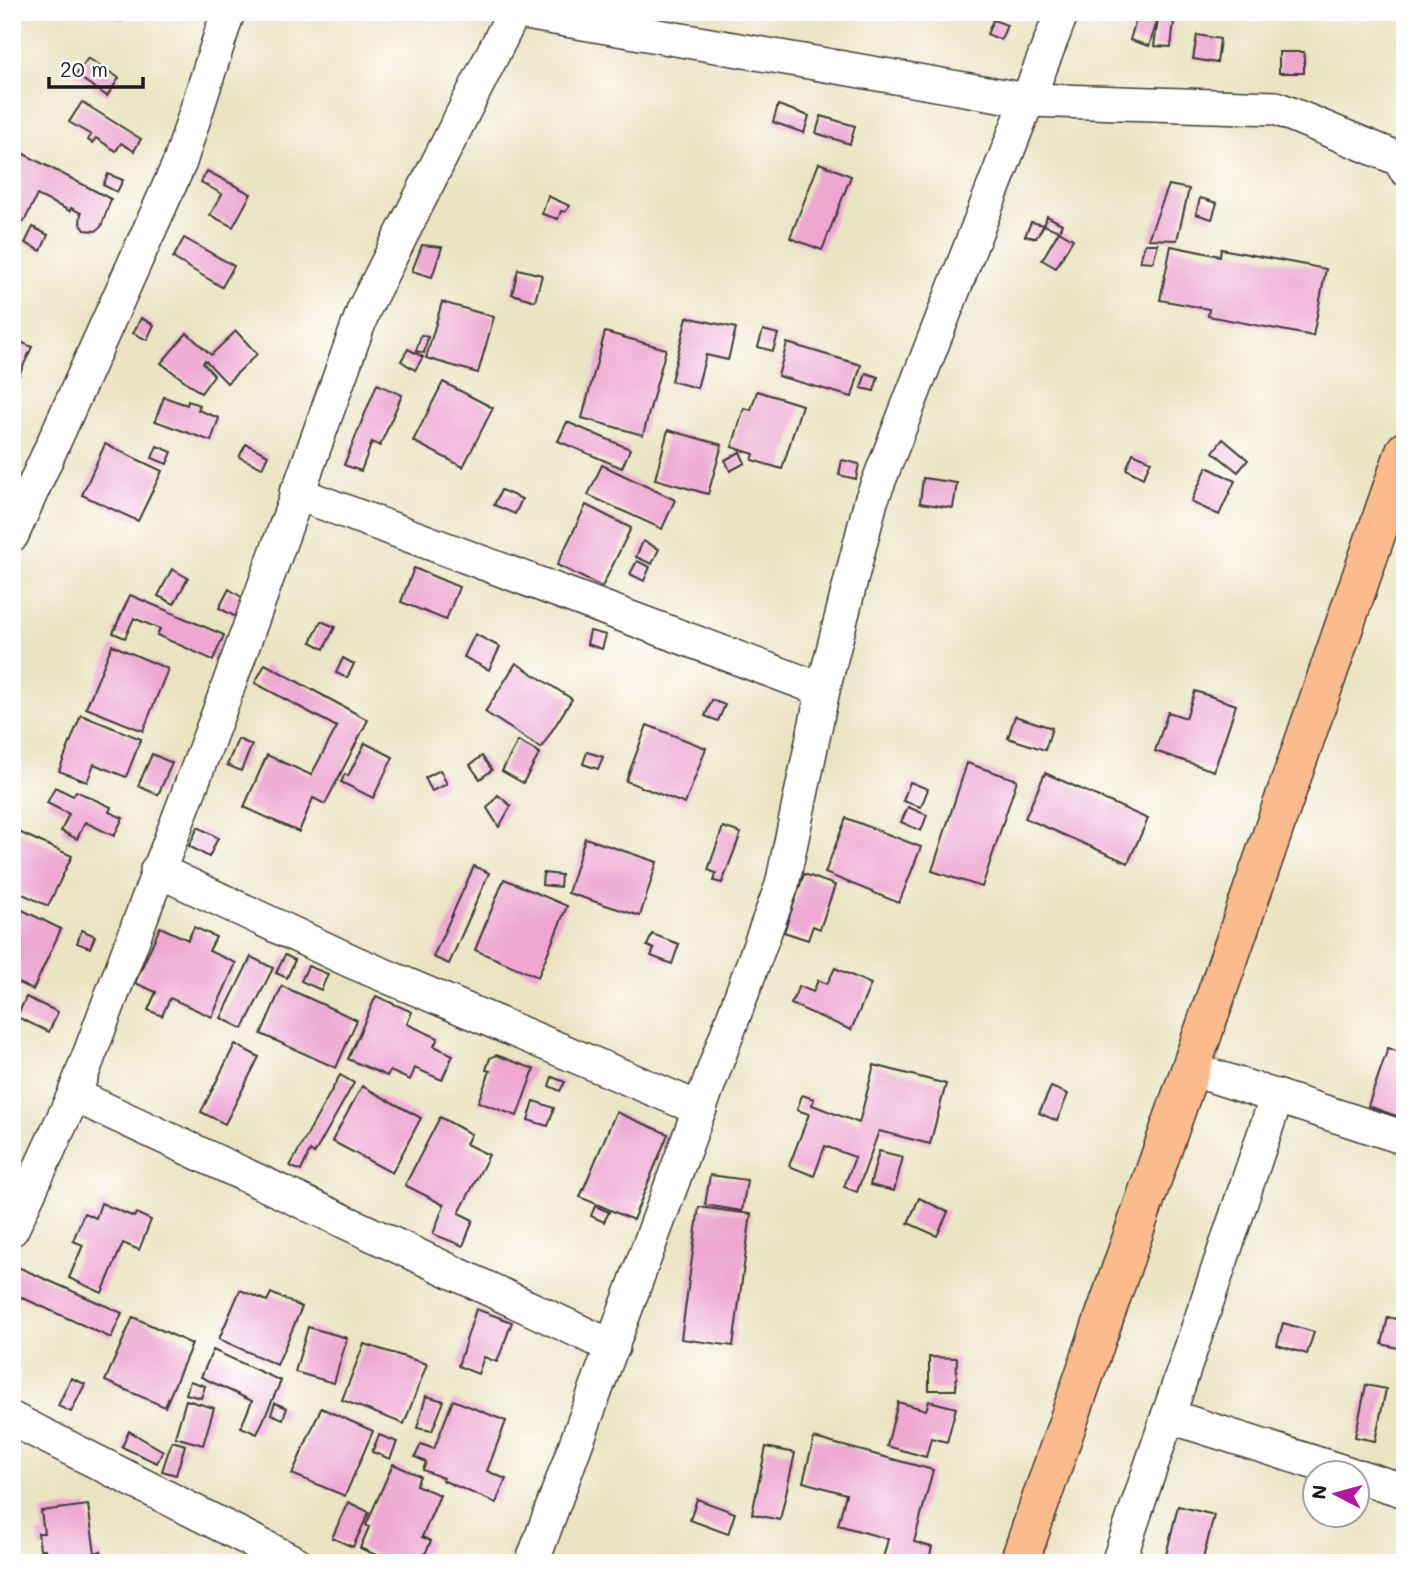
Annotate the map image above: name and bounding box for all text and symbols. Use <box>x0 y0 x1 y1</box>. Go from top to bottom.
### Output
scale bar <box>49 46 144 90</box>
text: 20 m <box>60 55 108 82</box>
north arrow <box>1302 1460 1372 1530</box>
text: N <box>1305 1484 1332 1501</box>

